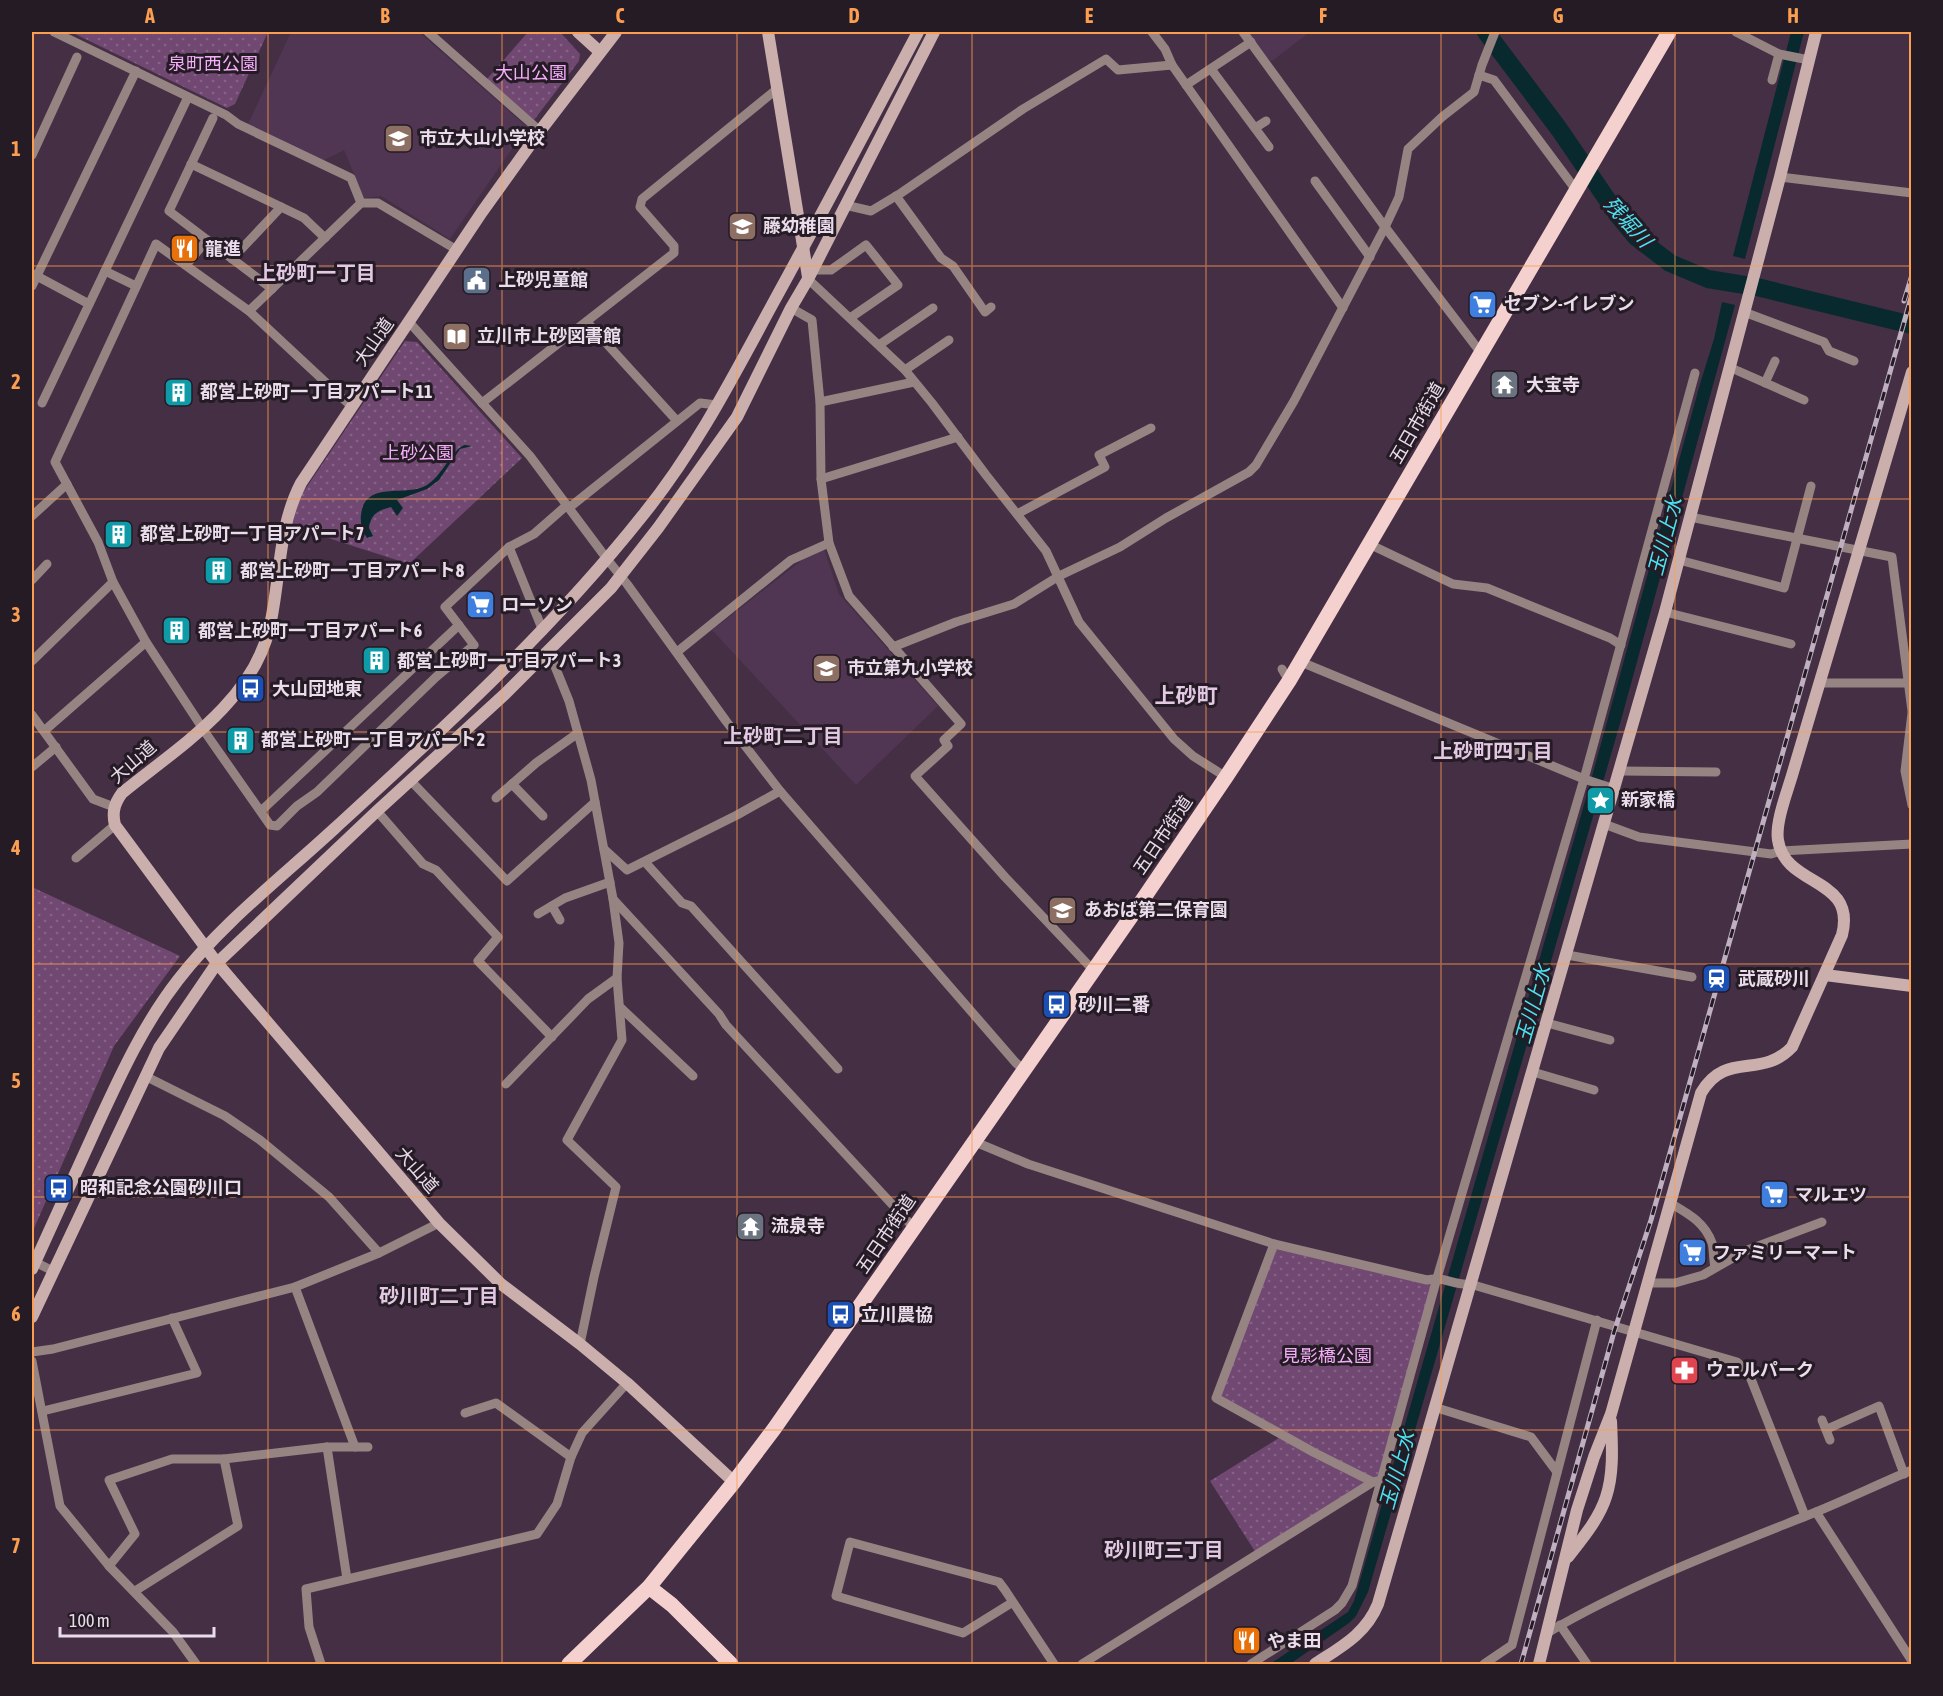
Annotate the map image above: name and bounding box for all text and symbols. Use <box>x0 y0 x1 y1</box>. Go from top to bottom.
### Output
text: A <box>144 4 155 27</box>
text: B <box>380 4 390 27</box>
text: C <box>616 4 625 27</box>
text: D <box>848 4 860 27</box>
text: E <box>1085 4 1094 27</box>
text: F <box>1319 4 1327 27</box>
text: G <box>1553 4 1564 27</box>
text: H <box>1787 4 1799 27</box>
park label: 泉町西公園 <box>168 53 258 74</box>
park label: 大山公園 <box>495 62 567 83</box>
school or university icon: 市立大山小学校 <box>382 122 414 154</box>
place label: 市立大山小学校 <box>419 127 545 148</box>
text: 1 <box>11 137 21 160</box>
water label: 残堀川 <box>1600 192 1658 253</box>
school or university icon: 藤幼稚園 <box>726 210 758 242</box>
place label: 藤幼稚園 <box>763 215 835 236</box>
restaurant icon: 龍進 <box>168 233 200 265</box>
place label: 龍進 <box>205 238 241 259</box>
district label: 上砂町一丁目 <box>256 261 376 284</box>
public building icon: 上砂児童館 <box>461 264 493 296</box>
place label: 上砂児童館 <box>498 269 588 290</box>
supermarket icon: セブン-イレブン <box>1467 288 1499 320</box>
place label: セブン-イレブン <box>1504 293 1635 314</box>
street label: 大山道 <box>350 314 398 370</box>
library icon: 立川市上砂図書館 <box>440 320 472 352</box>
place label: 立川市上砂図書館 <box>477 325 621 346</box>
temple icon: 大宝寺 <box>1489 369 1521 401</box>
text: 2 <box>11 370 21 393</box>
place label: 大宝寺 <box>1526 374 1580 395</box>
building icon: 都営上砂町一丁目アパート11 <box>163 376 195 408</box>
street label: 五日市街道 <box>1385 379 1448 467</box>
place label: 都営上砂町一丁目アパート11 <box>200 381 433 402</box>
park label: 上砂公園 <box>382 442 454 463</box>
water label: 玉川上水 <box>1643 492 1686 577</box>
building icon: 都営上砂町一丁目アパート7 <box>103 518 135 550</box>
place label: 都営上砂町一丁目アパート7 <box>140 523 364 544</box>
building icon: 都営上砂町一丁目アパート8 <box>203 555 235 587</box>
place label: 都営上砂町一丁目アパート8 <box>240 560 465 581</box>
supermarket icon: ローソン <box>464 589 496 621</box>
place label: ローソン <box>501 594 573 615</box>
text: 3 <box>11 603 21 626</box>
building icon: 都営上砂町一丁目アパート6 <box>161 615 193 647</box>
place label: 都営上砂町一丁目アパート6 <box>198 620 422 641</box>
building icon: 都営上砂町一丁目アパート3 <box>360 645 392 677</box>
place label: 都営上砂町一丁目アパート3 <box>397 650 621 671</box>
school or university icon: 市立第九小学校 <box>810 652 842 684</box>
place label: 市立第九小学校 <box>847 657 973 678</box>
bus stop icon: 大山団地東 <box>235 673 267 705</box>
place label: 大山団地東 <box>272 678 362 699</box>
district label: 上砂町 <box>1155 683 1218 707</box>
building icon: 都営上砂町一丁目アパート2 <box>224 724 256 756</box>
district label: 上砂町二丁目 <box>723 724 843 747</box>
place label: 都営上砂町一丁目アパート2 <box>261 729 485 750</box>
street label: 大山道 <box>105 736 160 787</box>
district label: 上砂町四丁目 <box>1433 739 1553 762</box>
place icon: 新家橋 <box>1584 784 1616 816</box>
place label: 新家橋 <box>1621 789 1675 810</box>
street label: 五日市街道 <box>1129 792 1196 878</box>
text: 4 <box>10 836 21 859</box>
school or university icon: あおば第二保育園 <box>1047 894 1079 926</box>
place label: あおば第二保育園 <box>1084 899 1228 920</box>
water label: 玉川上水 <box>1510 960 1555 1045</box>
station icon: 武蔵砂川 <box>1701 963 1733 995</box>
place label: 武蔵砂川 <box>1738 968 1810 989</box>
bus stop icon: 砂川二番 <box>1041 989 1073 1021</box>
place label: 砂川二番 <box>1078 994 1150 1015</box>
text: 5 <box>11 1069 21 1092</box>
street label: 大山道 <box>392 1142 443 1197</box>
bus stop icon: 昭和記念公園砂川口 <box>43 1172 75 1204</box>
place label: 昭和記念公園砂川口 <box>80 1177 242 1198</box>
supermarket icon: マルエツ <box>1758 1179 1790 1211</box>
place label: マルエツ <box>1795 1184 1867 1205</box>
street label: 五日市街道 <box>852 1191 919 1277</box>
temple icon: 流泉寺 <box>734 1210 766 1242</box>
place label: 流泉寺 <box>771 1215 825 1236</box>
supermarket icon: ファミリーマート <box>1676 1237 1708 1269</box>
place label: ファミリーマート <box>1713 1242 1857 1263</box>
district label: 砂川町二丁目 <box>379 1284 499 1307</box>
bus stop icon: 立川農協 <box>824 1299 856 1331</box>
text: 6 <box>11 1302 21 1325</box>
place label: 立川農協 <box>861 1304 933 1325</box>
park label: 見影橋公園 <box>1282 1345 1372 1366</box>
pharmacy icon: ウェルパーク <box>1669 1354 1701 1386</box>
place label: ウェルパーク <box>1706 1359 1814 1380</box>
water label: 玉川上水 <box>1374 1426 1419 1511</box>
text: 7 <box>11 1534 21 1557</box>
district label: 砂川町三丁目 <box>1104 1538 1224 1561</box>
scale bar <box>60 1600 214 1638</box>
text: 100 m <box>69 1610 110 1631</box>
restaurant icon: やま田 <box>1230 1625 1262 1657</box>
place label: やま田 <box>1267 1630 1321 1651</box>

